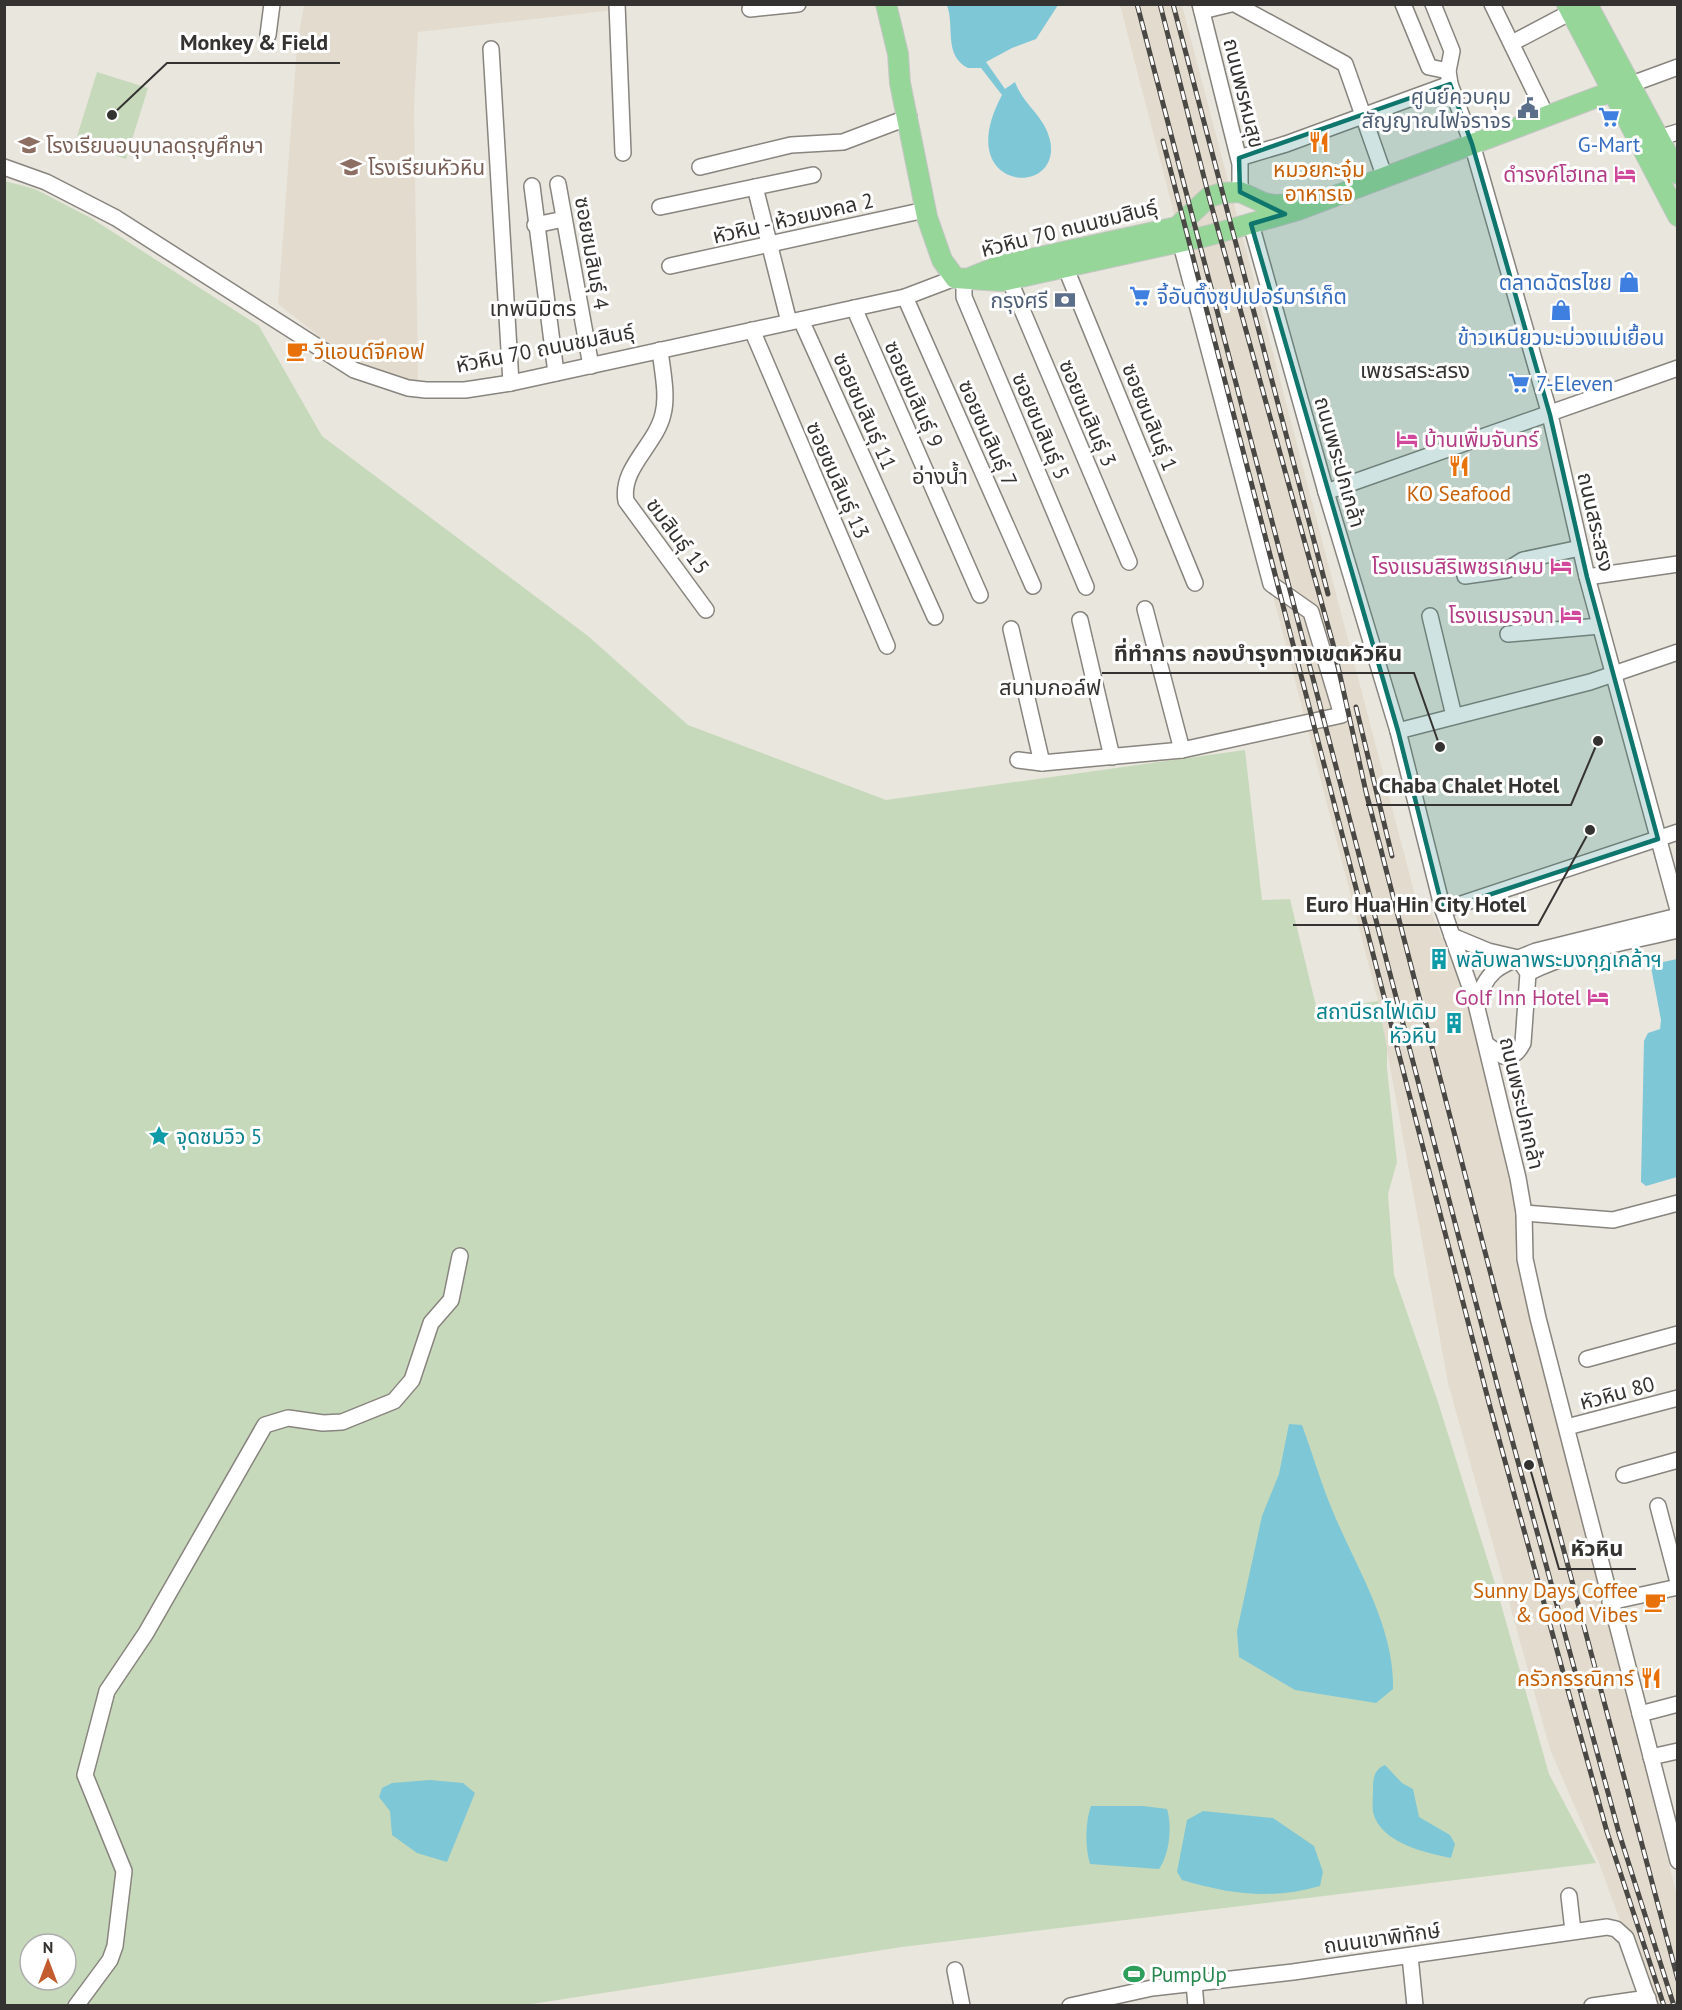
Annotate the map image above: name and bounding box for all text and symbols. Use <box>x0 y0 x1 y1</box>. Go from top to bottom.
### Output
callout: Monkey & Field <box>167 23 340 63</box>
text: Monkey & Field <box>180 28 328 56</box>
street label: ถนนพรหมสุข <box>1217 35 1271 151</box>
place label: ศูนย์ควบคุม สัญญาณไฟจราจร <box>1362 83 1511 134</box>
public building icon: ศูนย์ควบคุม สัญญาณไฟจราจร <box>1516 96 1540 120</box>
supermarket icon: G-Mart <box>1597 105 1621 129</box>
restaurant icon: หมวยกะจุ๋ม อาหารเจ <box>1307 130 1331 154</box>
place label: G-Mart <box>1578 131 1640 158</box>
place label: โรงเรียนอนุบาลดรุญศึกษา <box>46 132 264 159</box>
school or university icon: โรงเรียนอนุบาลดรุญศึกษา <box>17 133 41 157</box>
place label: โรงเรียนหัวหิน <box>368 154 485 181</box>
school or university icon: โรงเรียนหัวหิน <box>339 155 363 179</box>
place label: หมวยกะจุ๋ม อาหารเจ <box>1273 156 1365 207</box>
place label: ดำรงค์โฮเทล <box>1503 161 1608 188</box>
hotel icon: ดำรงค์โฮเทล <box>1613 162 1637 186</box>
street label: หัวหิน - ห้วยมงคล 2 <box>710 186 876 250</box>
street label: หัวหิน 70 ถนนชมสินธุ์ <box>978 193 1160 263</box>
street label: ซอยชมสินธุ์ 4 <box>569 195 615 311</box>
place label: ตลาดฉัตรไชย <box>1499 269 1612 296</box>
shop icon: ตลาดฉัตรไชย <box>1617 270 1641 294</box>
place label: จี้อันตึ๊งซุปเปอร์มาร์เก็ต <box>1157 282 1347 310</box>
supermarket icon: จี้อันตึ๊งซุปเปอร์มาร์เก็ต <box>1128 284 1152 308</box>
place label: กรุงศรี <box>990 287 1048 314</box>
bank icon: กรุงศรี <box>1053 288 1077 312</box>
district label: เทพนิมิตร <box>490 294 576 322</box>
shop icon: ข้าวเหนียวมะม่วงแม่เยื้อน <box>1549 298 1573 322</box>
street label: หัวหิน 70 ถนนชมสินธุ์ <box>454 317 637 379</box>
place label: ข้าวเหนียวมะม่วงแม่เยื้อน <box>1458 323 1664 351</box>
street label: ซอยชมสินธุ์ 9 <box>878 336 950 452</box>
place label: วีแอนด์จีคอฟ <box>314 338 424 365</box>
cafe icon: วีแอนด์จีคอฟ <box>285 339 309 363</box>
street label: ซอยชมสินธุ์ 11 <box>827 348 903 474</box>
street label: ซอยชมสินธุ์ 3 <box>1053 355 1123 471</box>
district label: เพชรสระสรง <box>1360 356 1470 384</box>
street label: ซอยชมสินธุ์ 1 <box>1116 359 1184 475</box>
street label: ซอยชมสินธุ์ 5 <box>1006 368 1076 484</box>
place label: 7-Eleven <box>1536 370 1613 397</box>
supermarket icon: 7-Eleven <box>1507 371 1531 395</box>
street label: ซอยชมสินธุ์ 7 <box>952 375 1024 491</box>
street label: ถนนพระปกเกล้า <box>1308 393 1372 531</box>
street label: ซอยชมสินธุ์ 13 <box>800 417 876 543</box>
place label: บ้านเพิ่มจันทร์ <box>1424 426 1539 453</box>
hotel icon: บ้านเพิ่มจันทร์ <box>1395 427 1419 451</box>
restaurant icon: KO Seafood <box>1447 454 1471 478</box>
district label: อ่างน้ำ <box>912 461 968 490</box>
street label: ถนนสระสรง <box>1571 470 1621 574</box>
place label: KO Seafood <box>1407 480 1511 507</box>
street label: ชมสินธุ์ 15 <box>640 492 716 580</box>
place label: โรงแรมสิริเพชรเกษม <box>1372 553 1544 580</box>
hotel icon: โรงแรมสิริเพชรเกษม <box>1549 554 1573 578</box>
place label: โรงแรมรจนา <box>1449 602 1554 629</box>
hotel icon: โรงแรมรจนา <box>1559 603 1583 627</box>
callout: ที่ทำการ กองบำรุงทางเขตหัวหิน <box>1102 633 1414 673</box>
text: ที่ทำการ กองบำรุงทางเขตหัวหิน <box>1114 638 1402 667</box>
district label: สนามกอล์ฟ <box>999 673 1101 701</box>
callout: Chaba Chalet Hotel <box>1366 765 1571 805</box>
text: Chaba Chalet Hotel <box>1379 771 1560 799</box>
callout: Euro Hua Hin City Hotel <box>1293 885 1538 925</box>
text: Euro Hua Hin City Hotel <box>1306 890 1527 918</box>
place label: พลับพลาพระมงกุฎเกล้าฯ <box>1456 946 1662 973</box>
building icon: พลับพลาพระมงกุฎเกล้าฯ <box>1427 947 1451 971</box>
place label: Golf Inn Hotel <box>1455 984 1581 1011</box>
hotel icon: Golf Inn Hotel <box>1586 985 1610 1009</box>
place label: สถานีรถไฟเดิม หัวหิน <box>1316 998 1437 1049</box>
building icon: สถานีรถไฟเดิม หัวหิน <box>1442 1011 1466 1035</box>
street label: ถนนพระปกเกล้า <box>1494 1034 1550 1172</box>
place label: จุดชมวิว 5 <box>176 1123 262 1150</box>
place icon: จุดชมวิว 5 <box>147 1124 171 1148</box>
street label: หัวหิน 80 <box>1577 1370 1657 1416</box>
callout: หัวหิน <box>1559 1529 1636 1569</box>
text: หัวหิน <box>1571 1534 1623 1562</box>
place label: Sunny Days Coffee & Good Vibes <box>1473 1577 1638 1628</box>
cafe icon: Sunny Days Coffee & Good Vibes <box>1643 1590 1667 1614</box>
place label: ครัวกรรณิการ์ <box>1517 1665 1635 1692</box>
restaurant icon: ครัวกรรณิการ์ <box>1639 1666 1663 1690</box>
street label: ถนนเขาพิทักษ์ <box>1322 1916 1442 1960</box>
north arrow <box>18 1932 78 1992</box>
text: N <box>43 1937 53 1957</box>
place label: PumpUp <box>1151 1961 1227 1988</box>
sports icon: PumpUp <box>1122 1962 1146 1986</box>

